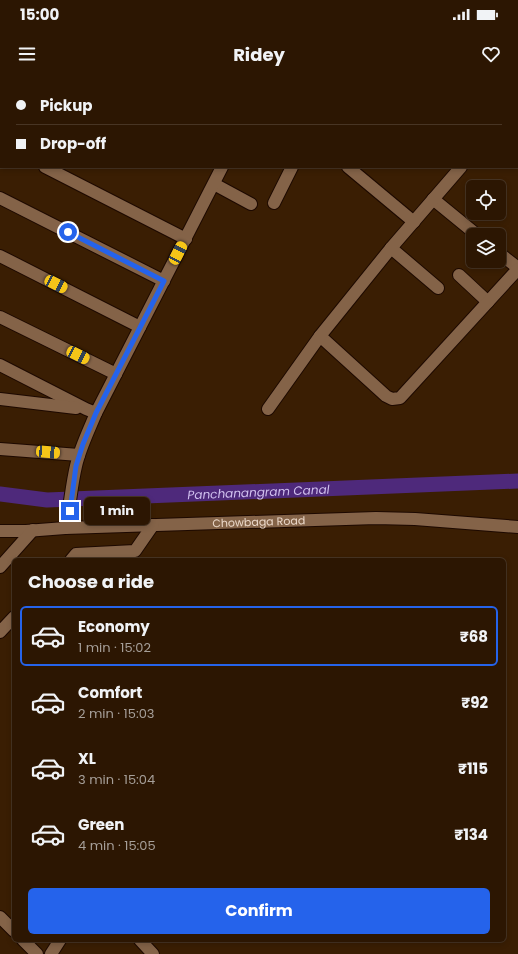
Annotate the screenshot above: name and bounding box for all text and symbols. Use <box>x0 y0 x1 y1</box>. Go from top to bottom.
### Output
text: 15:00 <box>20 4 59 25</box>
text: Ridey <box>233 42 285 67</box>
icon: menu <box>16 43 38 65</box>
icon: heart <box>480 43 502 65</box>
text: Pickup <box>40 95 92 116</box>
text: Drop-off <box>40 133 106 154</box>
map controls <box>466 180 506 268</box>
button: locate <box>466 180 506 220</box>
route start <box>59 223 77 241</box>
button: layers <box>466 228 506 268</box>
car <box>167 240 189 266</box>
car <box>43 273 69 295</box>
car <box>65 344 91 366</box>
car <box>36 445 60 459</box>
water label: Panchanangram Canal <box>187 480 330 503</box>
callout: 1 min <box>84 497 150 525</box>
text: 1 min <box>100 501 134 520</box>
route end <box>61 502 79 520</box>
street label: Chowbaga Road <box>212 512 305 531</box>
text: Choose a ride <box>28 569 154 594</box>
text: Economy <box>78 616 150 637</box>
icon: car <box>30 618 66 654</box>
text: ₹68 <box>460 626 488 647</box>
text: 1 min · 15:02 <box>78 638 151 657</box>
text: Comfort <box>78 682 142 703</box>
icon: car <box>30 684 66 720</box>
text: ₹92 <box>461 692 488 713</box>
text: 2 min · 15:03 <box>78 704 154 723</box>
text: XL <box>78 748 96 769</box>
icon: car <box>30 750 66 786</box>
text: ₹115 <box>458 758 488 779</box>
text: 3 min · 15:04 <box>78 770 155 789</box>
text: Green <box>78 814 124 835</box>
icon: car <box>30 816 66 852</box>
text: ₹134 <box>454 824 488 845</box>
text: 4 min · 15:05 <box>78 836 156 855</box>
button: Confirm <box>28 888 490 934</box>

